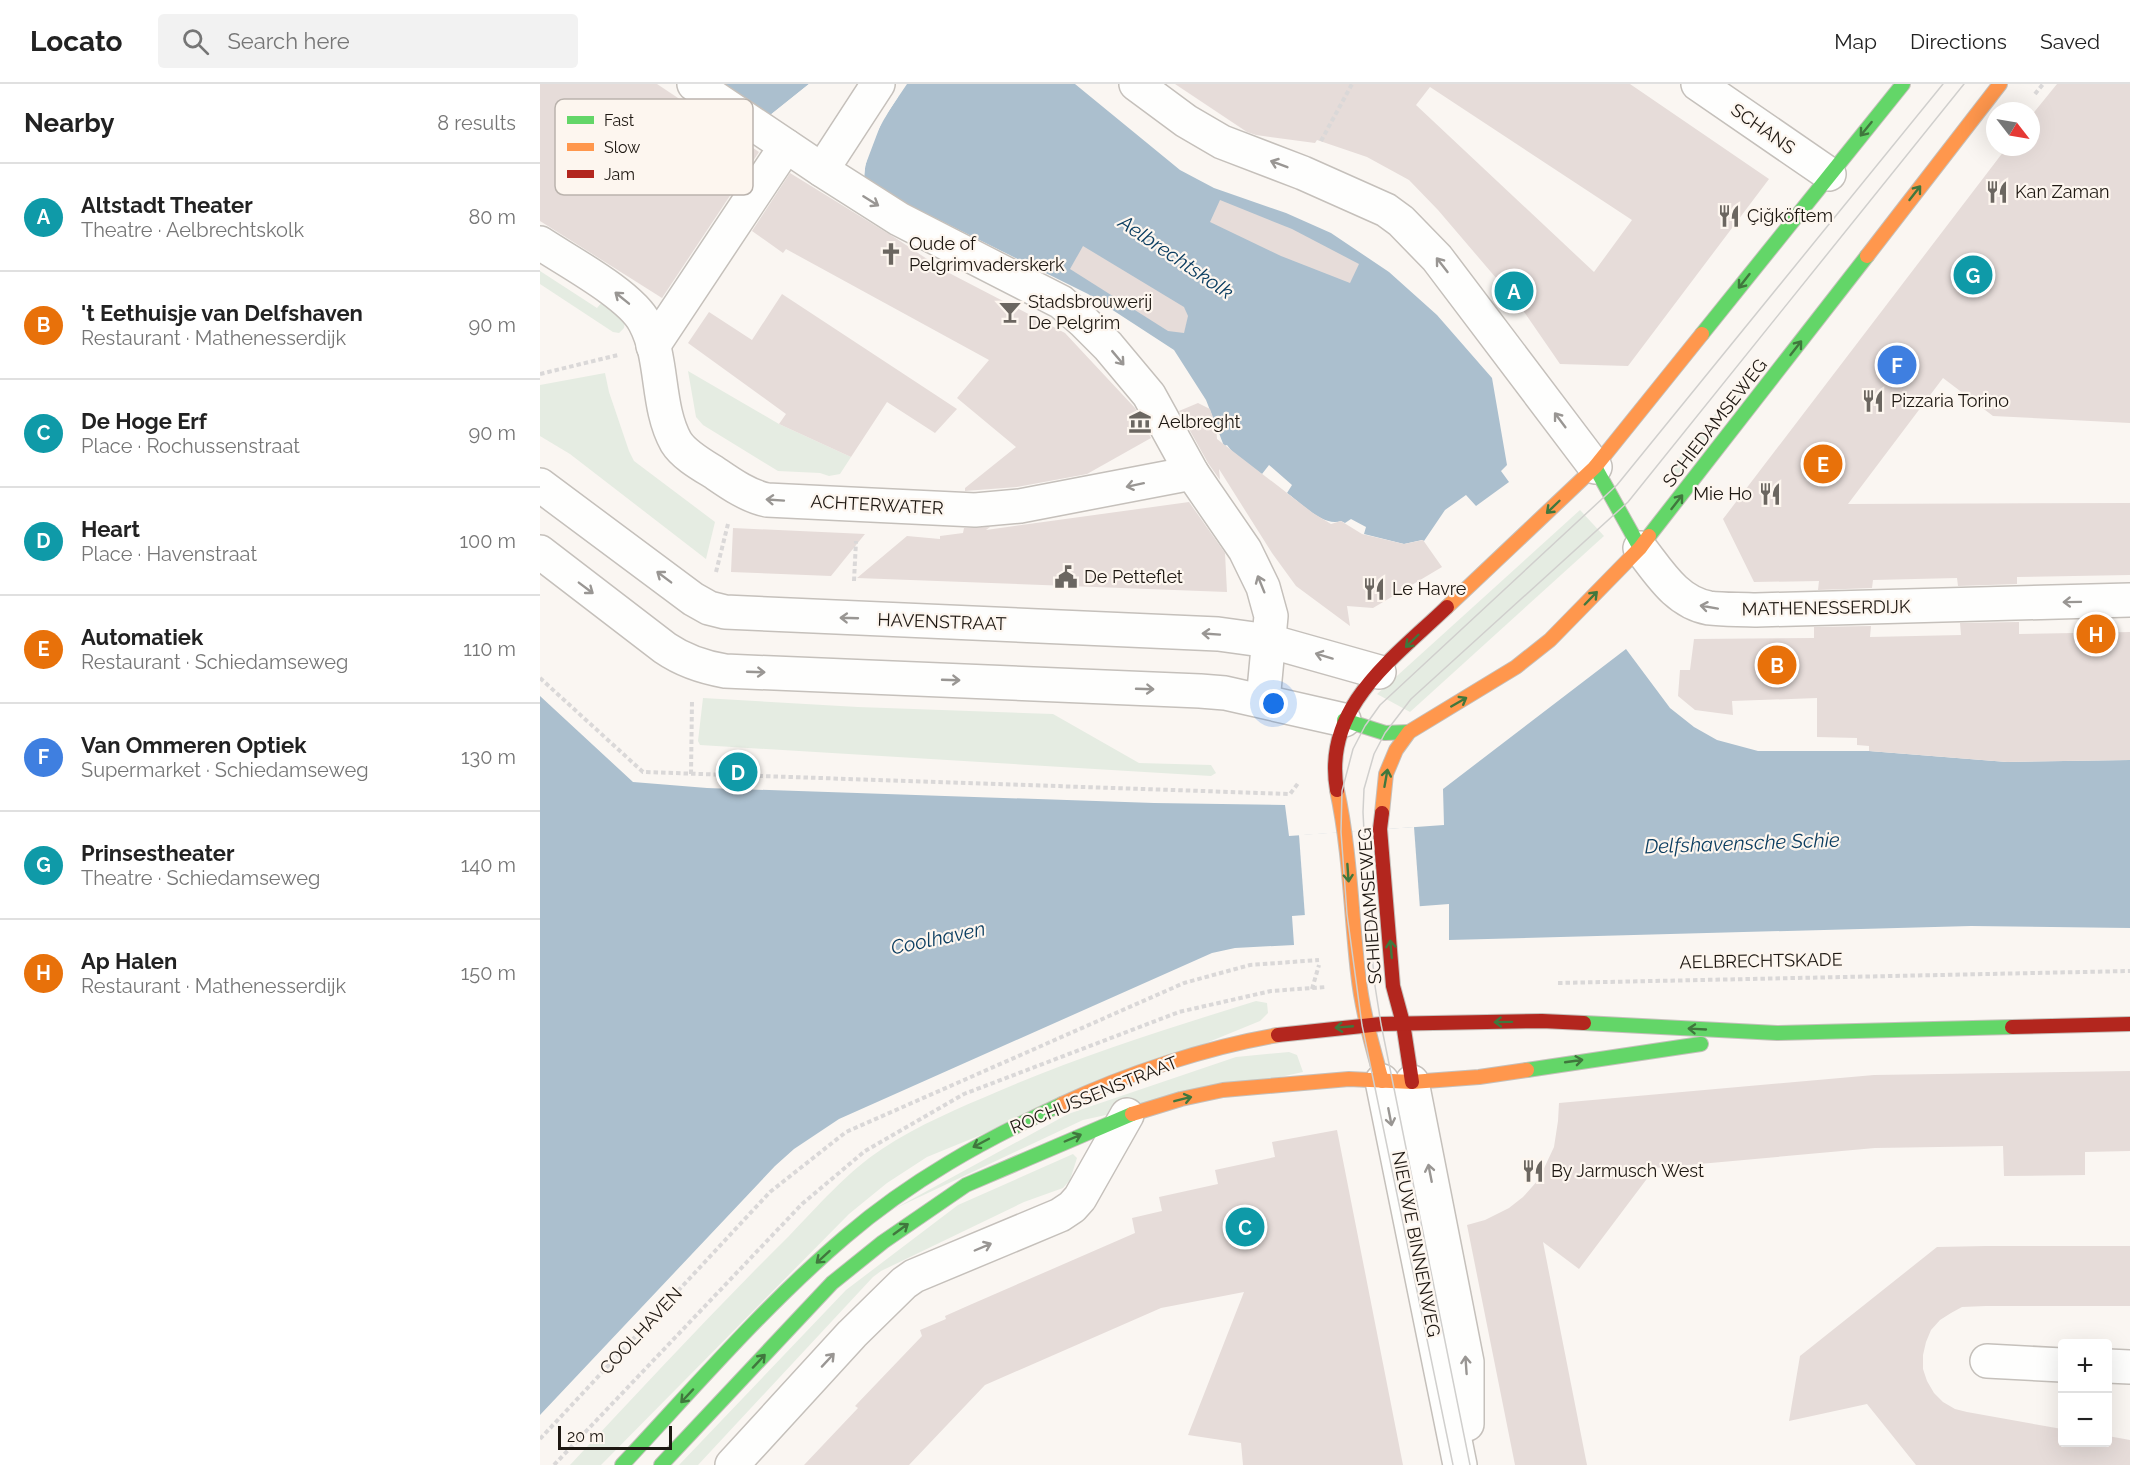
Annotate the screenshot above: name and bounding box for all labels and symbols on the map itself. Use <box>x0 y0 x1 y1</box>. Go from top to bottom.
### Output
legend <box>555 99 753 195</box>
street label: SCHANS <box>1727 99 1799 158</box>
north arrow <box>1986 102 2040 156</box>
text: Fast <box>604 111 635 130</box>
one-way arrow <box>1859 121 1872 137</box>
text: Slow <box>604 138 640 157</box>
one-way arrow <box>1270 158 1289 169</box>
text: Jam <box>604 165 635 184</box>
restaurant icon: Kan Zaman <box>1984 179 2010 205</box>
place label: Kan Zaman <box>2015 181 2109 202</box>
one-way arrow <box>1909 186 1921 202</box>
one-way arrow <box>862 196 879 208</box>
restaurant icon: Çiğköftem <box>1716 203 1742 229</box>
place label: Çiğköftem <box>1747 205 1833 226</box>
water label: Aelbrechtskolk <box>1113 209 1238 304</box>
place label: Oude of Pelgrimvaderskerk <box>909 233 1065 275</box>
church icon: Oude of Pelgrimvaderskerk <box>878 241 904 267</box>
pin: G <box>1954 252 1992 297</box>
one-way arrow <box>1436 257 1448 273</box>
pin: A <box>1494 268 1534 314</box>
one-way arrow <box>1737 273 1750 289</box>
place label: Stadsbrouwerij De Pelgrim <box>1028 291 1152 333</box>
one-way arrow <box>615 292 631 305</box>
bar icon: Stadsbrouwerij De Pelgrim <box>997 299 1023 325</box>
one-way arrow <box>1789 340 1802 356</box>
pin: F <box>1878 342 1916 388</box>
one-way arrow <box>1111 350 1125 365</box>
street label: SCHIEDAMSEWEG <box>1658 354 1771 491</box>
restaurant icon: Pizzaria Torino <box>1860 388 1886 414</box>
place label: Pizzaria Torino <box>1891 390 2009 411</box>
museum icon: Aelbreght <box>1127 409 1153 435</box>
place label: Aelbreght <box>1158 411 1241 432</box>
one-way arrow <box>1554 412 1567 428</box>
pin: E <box>1804 442 1842 487</box>
one-way arrow <box>1126 480 1145 491</box>
restaurant icon: Mie Ho <box>1757 481 1783 507</box>
place label: Mie Ho <box>1693 483 1752 504</box>
street label: ACHTERWATER <box>810 491 944 518</box>
one-way arrow <box>1670 494 1683 510</box>
one-way arrow <box>765 495 785 506</box>
one-way arrow <box>1545 500 1560 514</box>
public building icon: De Petteflet <box>1053 564 1079 590</box>
place label: De Petteflet <box>1084 566 1183 587</box>
one-way arrow <box>656 571 672 584</box>
one-way arrow <box>1255 575 1266 593</box>
restaurant icon: Le Havre <box>1361 576 1387 602</box>
place label: Le Havre <box>1392 578 1467 599</box>
one-way arrow <box>578 581 594 594</box>
one-way arrow <box>1583 591 1597 606</box>
street label: MATHENESSERDIJK <box>1741 596 1911 619</box>
one-way arrow <box>2062 596 2082 608</box>
one-way arrow <box>1700 601 1719 612</box>
street label: HAVENSTRAAT <box>877 609 1007 634</box>
pin: H <box>2076 612 2116 656</box>
one-way arrow <box>839 613 859 624</box>
one-way arrow <box>1202 628 1222 639</box>
one-way arrow <box>1404 634 1419 649</box>
pin: B <box>1758 642 1796 688</box>
one-way arrow <box>1315 650 1334 661</box>
one-way arrow <box>745 667 765 678</box>
one-way arrow <box>940 675 960 686</box>
one-way arrow <box>1135 683 1155 694</box>
your location <box>1259 689 1288 718</box>
one-way arrow <box>1451 695 1468 707</box>
pin: D <box>718 750 758 794</box>
one-way arrow <box>1381 768 1392 788</box>
street label: SCHIEDAMSEWEG <box>1354 827 1385 985</box>
water label: Delfshavensche Schie <box>1644 828 1840 858</box>
one-way arrow <box>1343 862 1354 882</box>
water label: Coolhaven <box>889 916 987 960</box>
one-way arrow <box>1385 939 1396 959</box>
street label: AELBRECHTSKADE <box>1679 949 1843 972</box>
one-way arrow <box>1493 1016 1513 1028</box>
one-way arrow <box>1335 1022 1355 1033</box>
one-way arrow <box>1688 1023 1708 1034</box>
street label: ROCHUSSENSTRAAT <box>1007 1051 1181 1138</box>
one-way arrow <box>1564 1056 1584 1067</box>
one-way arrow <box>1173 1093 1192 1105</box>
one-way arrow <box>1385 1107 1396 1126</box>
one-way arrow <box>1063 1132 1082 1143</box>
one-way arrow <box>973 1138 991 1149</box>
street label: NIEUWE BINNENWEG <box>1388 1149 1445 1339</box>
restaurant icon: By Jarmusch West <box>1520 1158 1546 1184</box>
place label: By Jarmusch West <box>1551 1160 1704 1181</box>
one-way arrow <box>1424 1164 1435 1183</box>
pin: C <box>1226 1204 1264 1250</box>
one-way arrow <box>893 1222 909 1235</box>
one-way arrow <box>973 1241 991 1252</box>
one-way arrow <box>816 1250 831 1264</box>
street label: COOLHAVEN <box>595 1283 686 1378</box>
one-way arrow <box>821 1353 835 1368</box>
one-way arrow <box>752 1354 766 1369</box>
one-way arrow <box>1460 1355 1471 1375</box>
one-way arrow <box>680 1388 694 1403</box>
scale bar <box>558 1423 672 1450</box>

